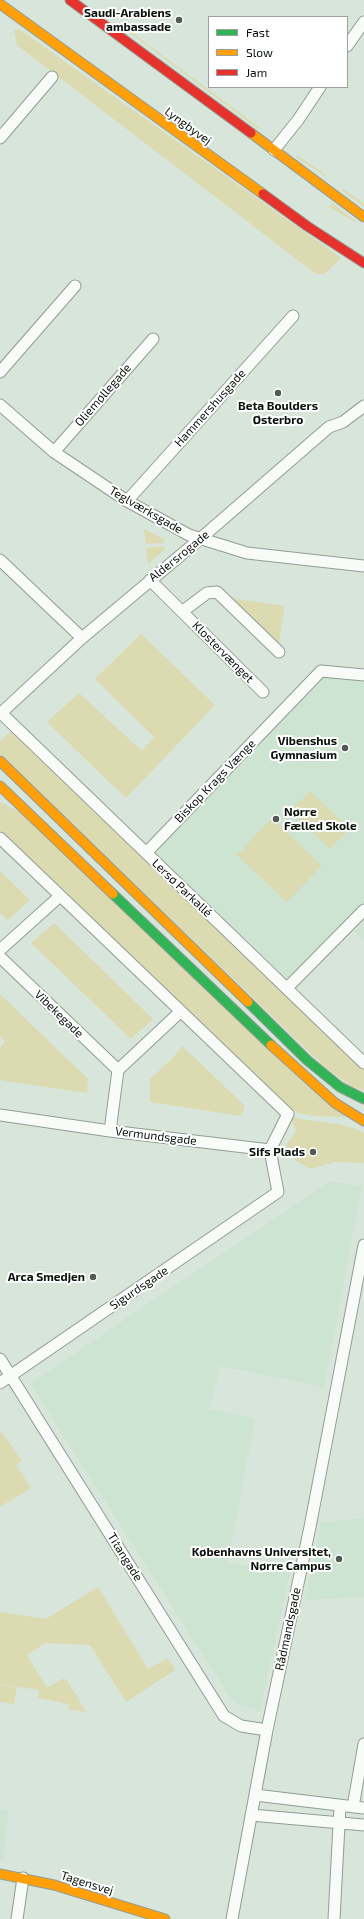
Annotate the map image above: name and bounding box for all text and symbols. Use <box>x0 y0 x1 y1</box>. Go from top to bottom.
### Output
place label: Saudi-Arabiens ambassade <box>84 6 171 34</box>
marker: Saudi-Arabiens ambassade <box>174 15 184 25</box>
legend <box>208 16 348 88</box>
text: Fast <box>246 25 269 39</box>
text: Slow <box>246 45 273 59</box>
text: Jam <box>246 65 267 79</box>
street label: Lyngbyvej <box>162 104 214 148</box>
street label: Oliemøllegade <box>72 361 134 429</box>
street label: Hammershusgade <box>171 366 249 450</box>
marker: Beta Boulders Østerbro <box>273 388 283 398</box>
place label: Beta Boulders Østerbro <box>238 399 318 427</box>
street label: Teglværksgade <box>107 483 185 537</box>
street label: Aldersrogade <box>146 527 212 585</box>
street label: Klostervænget <box>189 618 257 686</box>
place label: Vibenshus Gymnasium <box>270 734 337 762</box>
street label: Biskop Krags Vænge <box>171 736 259 826</box>
marker: Vibenshus Gymnasium <box>340 743 350 753</box>
place label: Nørre Fælled Skole <box>284 805 357 833</box>
marker: Nørre Fælled Skole <box>271 814 281 824</box>
street label: Lersø Parkallé <box>149 856 215 920</box>
street label: Vibekegade <box>32 987 86 1041</box>
street label: Vermundsgade <box>114 1124 198 1148</box>
place label: Sifs Plads <box>249 1145 305 1159</box>
marker: Sifs Plads <box>308 1147 318 1157</box>
street label: Sigurdsgade <box>107 1263 171 1313</box>
place label: Arca Smedjen <box>8 1270 85 1284</box>
marker: Arca Smedjen <box>88 1272 98 1282</box>
street label: Titangade <box>104 1530 146 1584</box>
place label: Københavns Universitet, Nørre Campus <box>192 1545 331 1573</box>
marker: Københavns Universitet, Nørre Campus <box>334 1554 344 1564</box>
street label: Rådmandsgade <box>272 1586 304 1672</box>
street label: Tagensvej <box>59 1868 115 1898</box>

